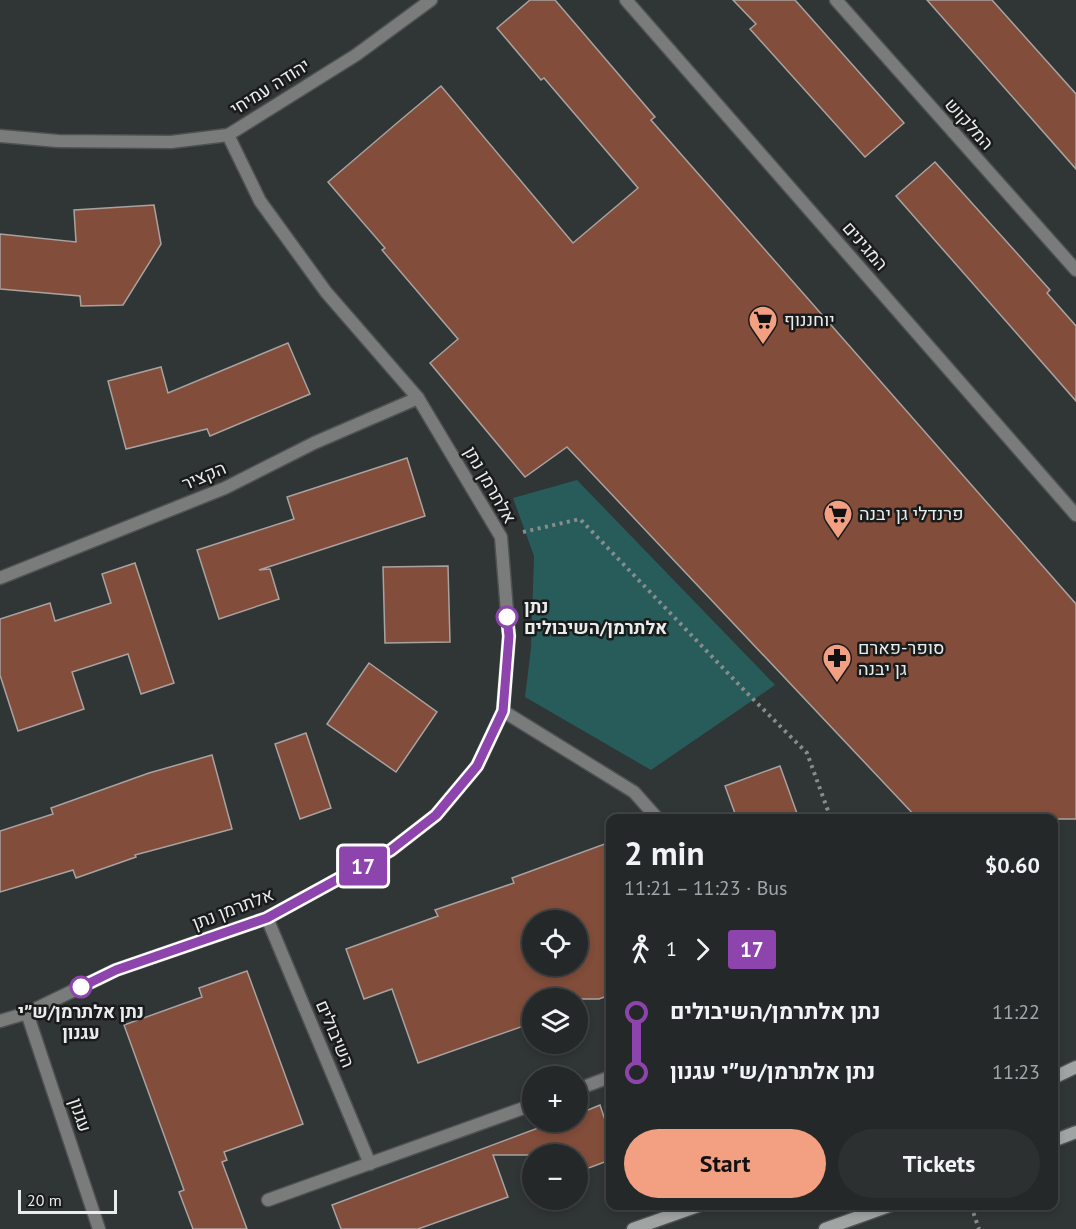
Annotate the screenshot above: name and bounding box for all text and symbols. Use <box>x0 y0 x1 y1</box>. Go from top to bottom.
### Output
street label: יהודה עמיחי <box>226 53 314 120</box>
street label: המלקוש <box>940 93 999 154</box>
street label: המגינים <box>838 216 893 275</box>
supermarket icon: יוחננוף <box>747 304 779 346</box>
place label: יוחננוף <box>784 308 835 331</box>
street label: אלתרמן נתן <box>459 442 522 527</box>
street label: הקציר <box>178 456 229 495</box>
supermarket icon: פרנדלי גן יבנה <box>822 498 854 540</box>
place label: פרנדלי גן יבנה <box>859 502 963 525</box>
place label: נתן אלתרמן/השיבולים <box>524 595 667 639</box>
marker: נתן אלתרמן/השיבולים <box>496 606 518 628</box>
place label: סופר-פארם גן יבנה <box>858 636 944 680</box>
pharmacy icon: סופר-פארם גן יבנה <box>821 642 853 684</box>
text: 2 min <box>624 831 705 874</box>
line badge: 17 <box>336 846 390 886</box>
text: $0.60 <box>985 851 1040 879</box>
text: 17 <box>351 853 375 880</box>
text: 11:21 – 11:23 · Bus <box>624 875 788 901</box>
street label: אלתרמן נתן <box>189 883 277 935</box>
map controls <box>522 910 588 1210</box>
button: locate <box>522 910 588 976</box>
icon: walk <box>624 933 657 966</box>
icon: forward <box>686 933 719 966</box>
text: 1 <box>666 936 677 962</box>
text: 17 <box>740 936 764 963</box>
marker: נתן אלתרמן/ש״י עגנון <box>70 976 92 998</box>
button: layers <box>522 988 588 1054</box>
street label: השיבולים <box>311 997 360 1071</box>
text: נתן אלתרמן/השיבולים <box>670 997 880 1025</box>
text: 11:22 <box>992 999 1040 1025</box>
place label: נתן אלתרמן/ש״י עגנון <box>18 1000 144 1044</box>
text: נתן אלתרמן/ש״י עגנון <box>670 1057 875 1085</box>
text: 11:23 <box>992 1059 1040 1085</box>
button: + <box>522 1066 588 1132</box>
street label: עגנון <box>64 1095 97 1135</box>
button: Start <box>624 1129 826 1198</box>
button: Tickets <box>838 1129 1040 1198</box>
button: − <box>522 1144 588 1210</box>
scale bar <box>18 1187 117 1214</box>
text: 20 m <box>27 1190 62 1210</box>

